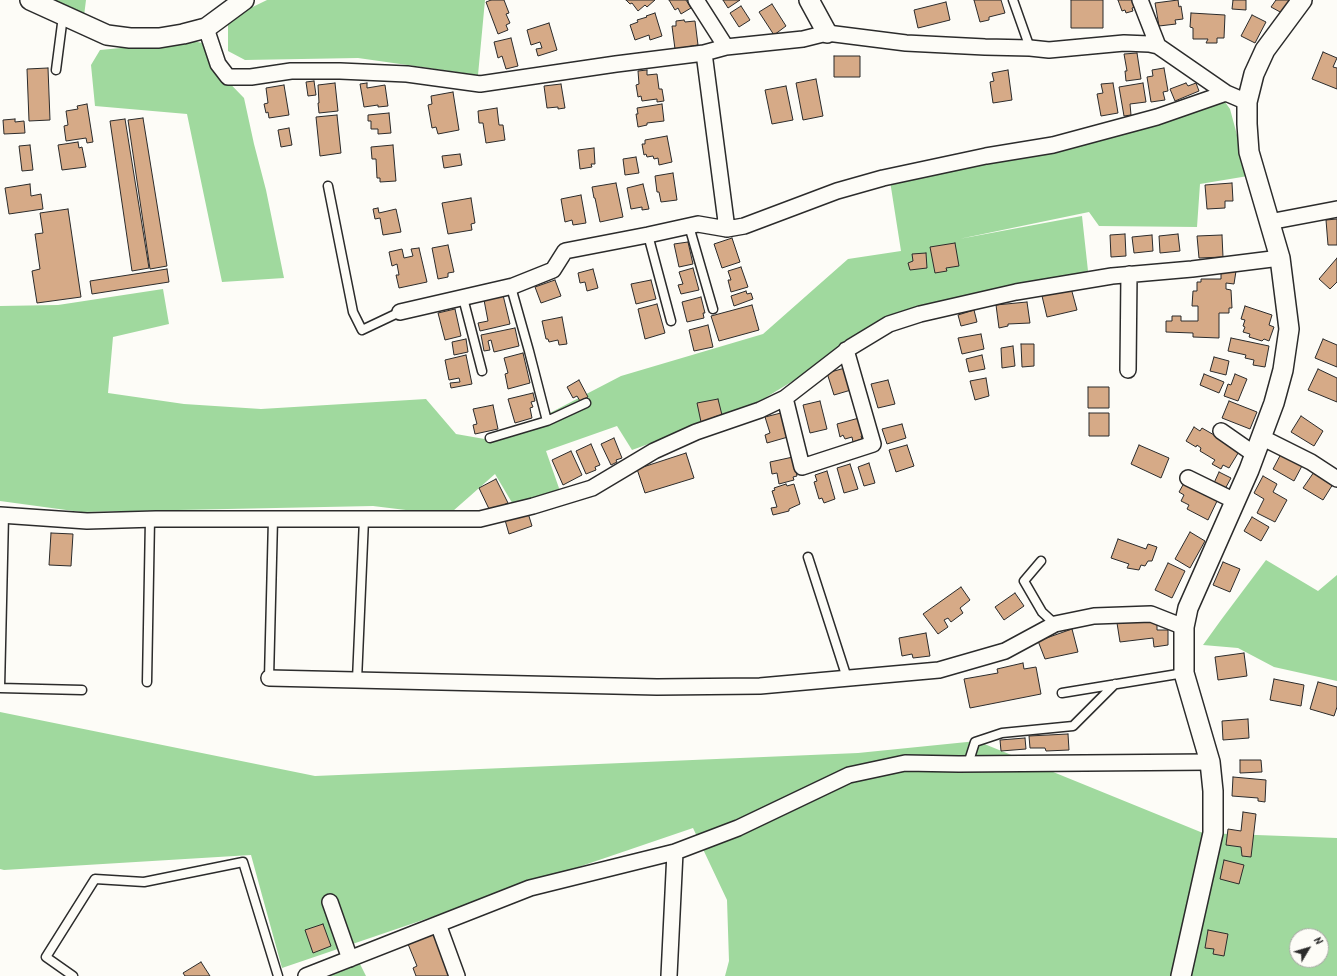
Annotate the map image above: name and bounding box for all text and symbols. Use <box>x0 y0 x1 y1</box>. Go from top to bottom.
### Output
north arrow <box>1289 928 1329 968</box>
text: N <box>1308 933 1327 950</box>

